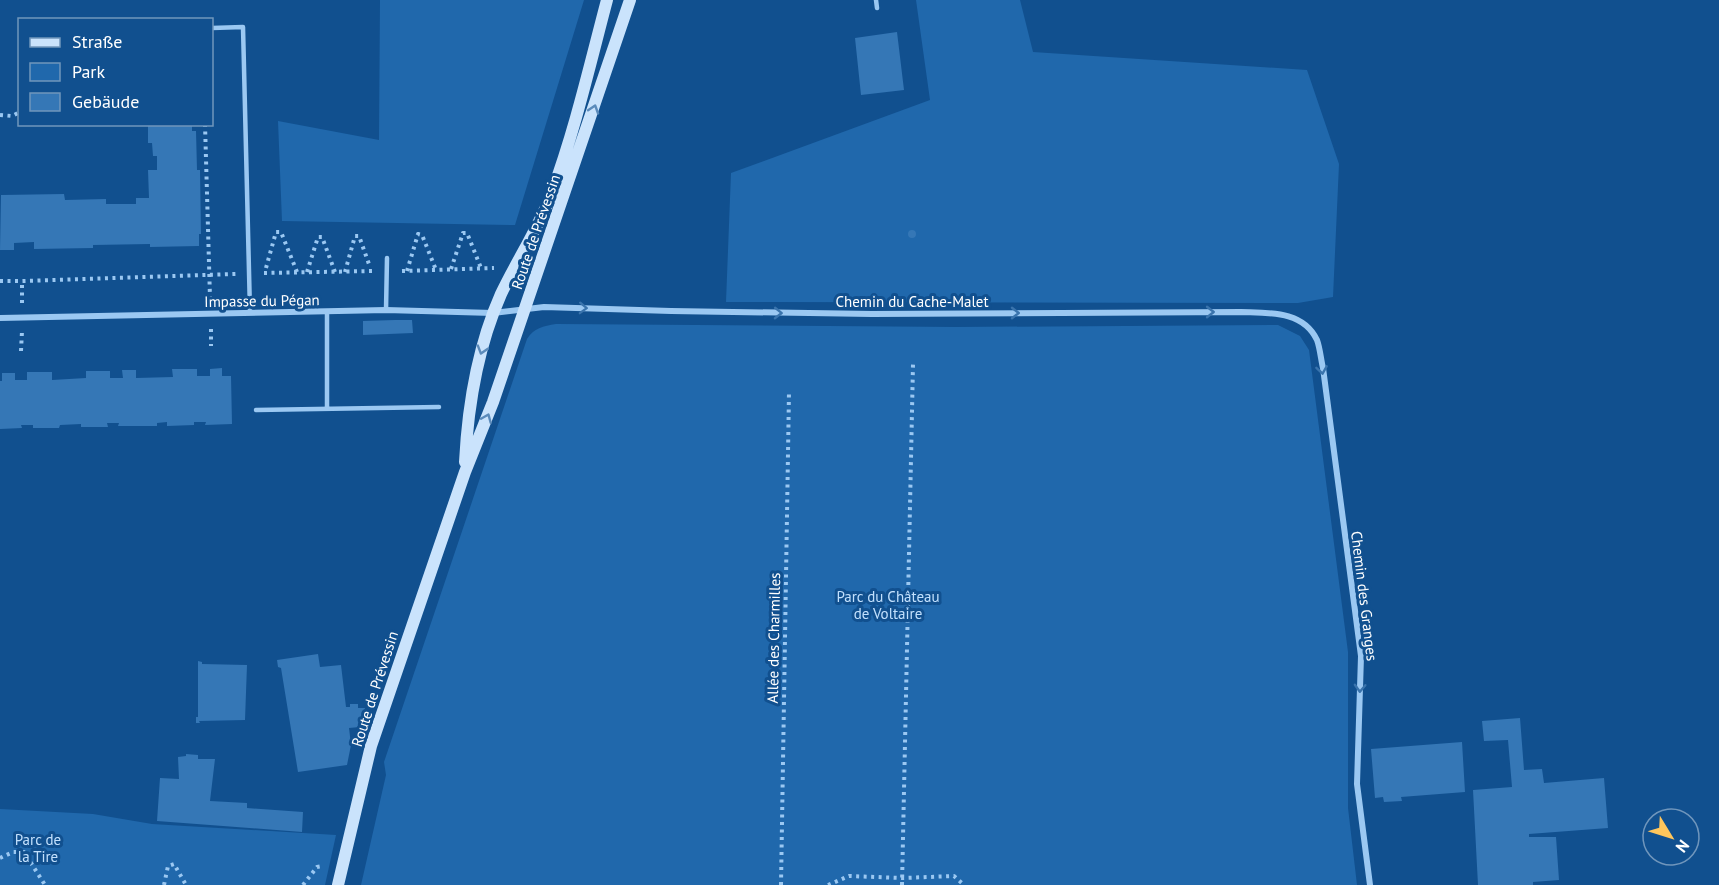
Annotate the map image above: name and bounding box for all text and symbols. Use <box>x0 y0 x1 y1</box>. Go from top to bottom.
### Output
legend <box>18 18 213 126</box>
text: Straße <box>72 30 123 53</box>
text: Park <box>72 60 105 83</box>
text: Gebäude <box>72 90 139 113</box>
one-way arrow <box>587 104 599 114</box>
street label: Route de Prévessin <box>507 172 564 292</box>
street label: Impasse du Pégan <box>204 290 320 311</box>
street label: Chemin du Cache-Malet <box>835 292 989 311</box>
one-way arrow <box>578 302 587 314</box>
one-way arrow <box>1205 306 1214 318</box>
one-way arrow <box>773 307 782 319</box>
one-way arrow <box>1010 307 1019 319</box>
one-way arrow <box>476 344 489 355</box>
one-way arrow <box>1316 365 1328 375</box>
one-way arrow <box>480 413 492 424</box>
street label: Chemin des Granges <box>1347 530 1382 662</box>
street label: Allée des Charmilles <box>763 572 784 704</box>
park label: Parc du Château de Voltaire <box>836 587 940 623</box>
street label: Route de Prévessin <box>347 629 402 749</box>
one-way arrow <box>1354 684 1367 693</box>
north arrow <box>1641 807 1701 867</box>
park label: Parc de la Tire <box>15 830 61 866</box>
text: N <box>1672 836 1694 857</box>

